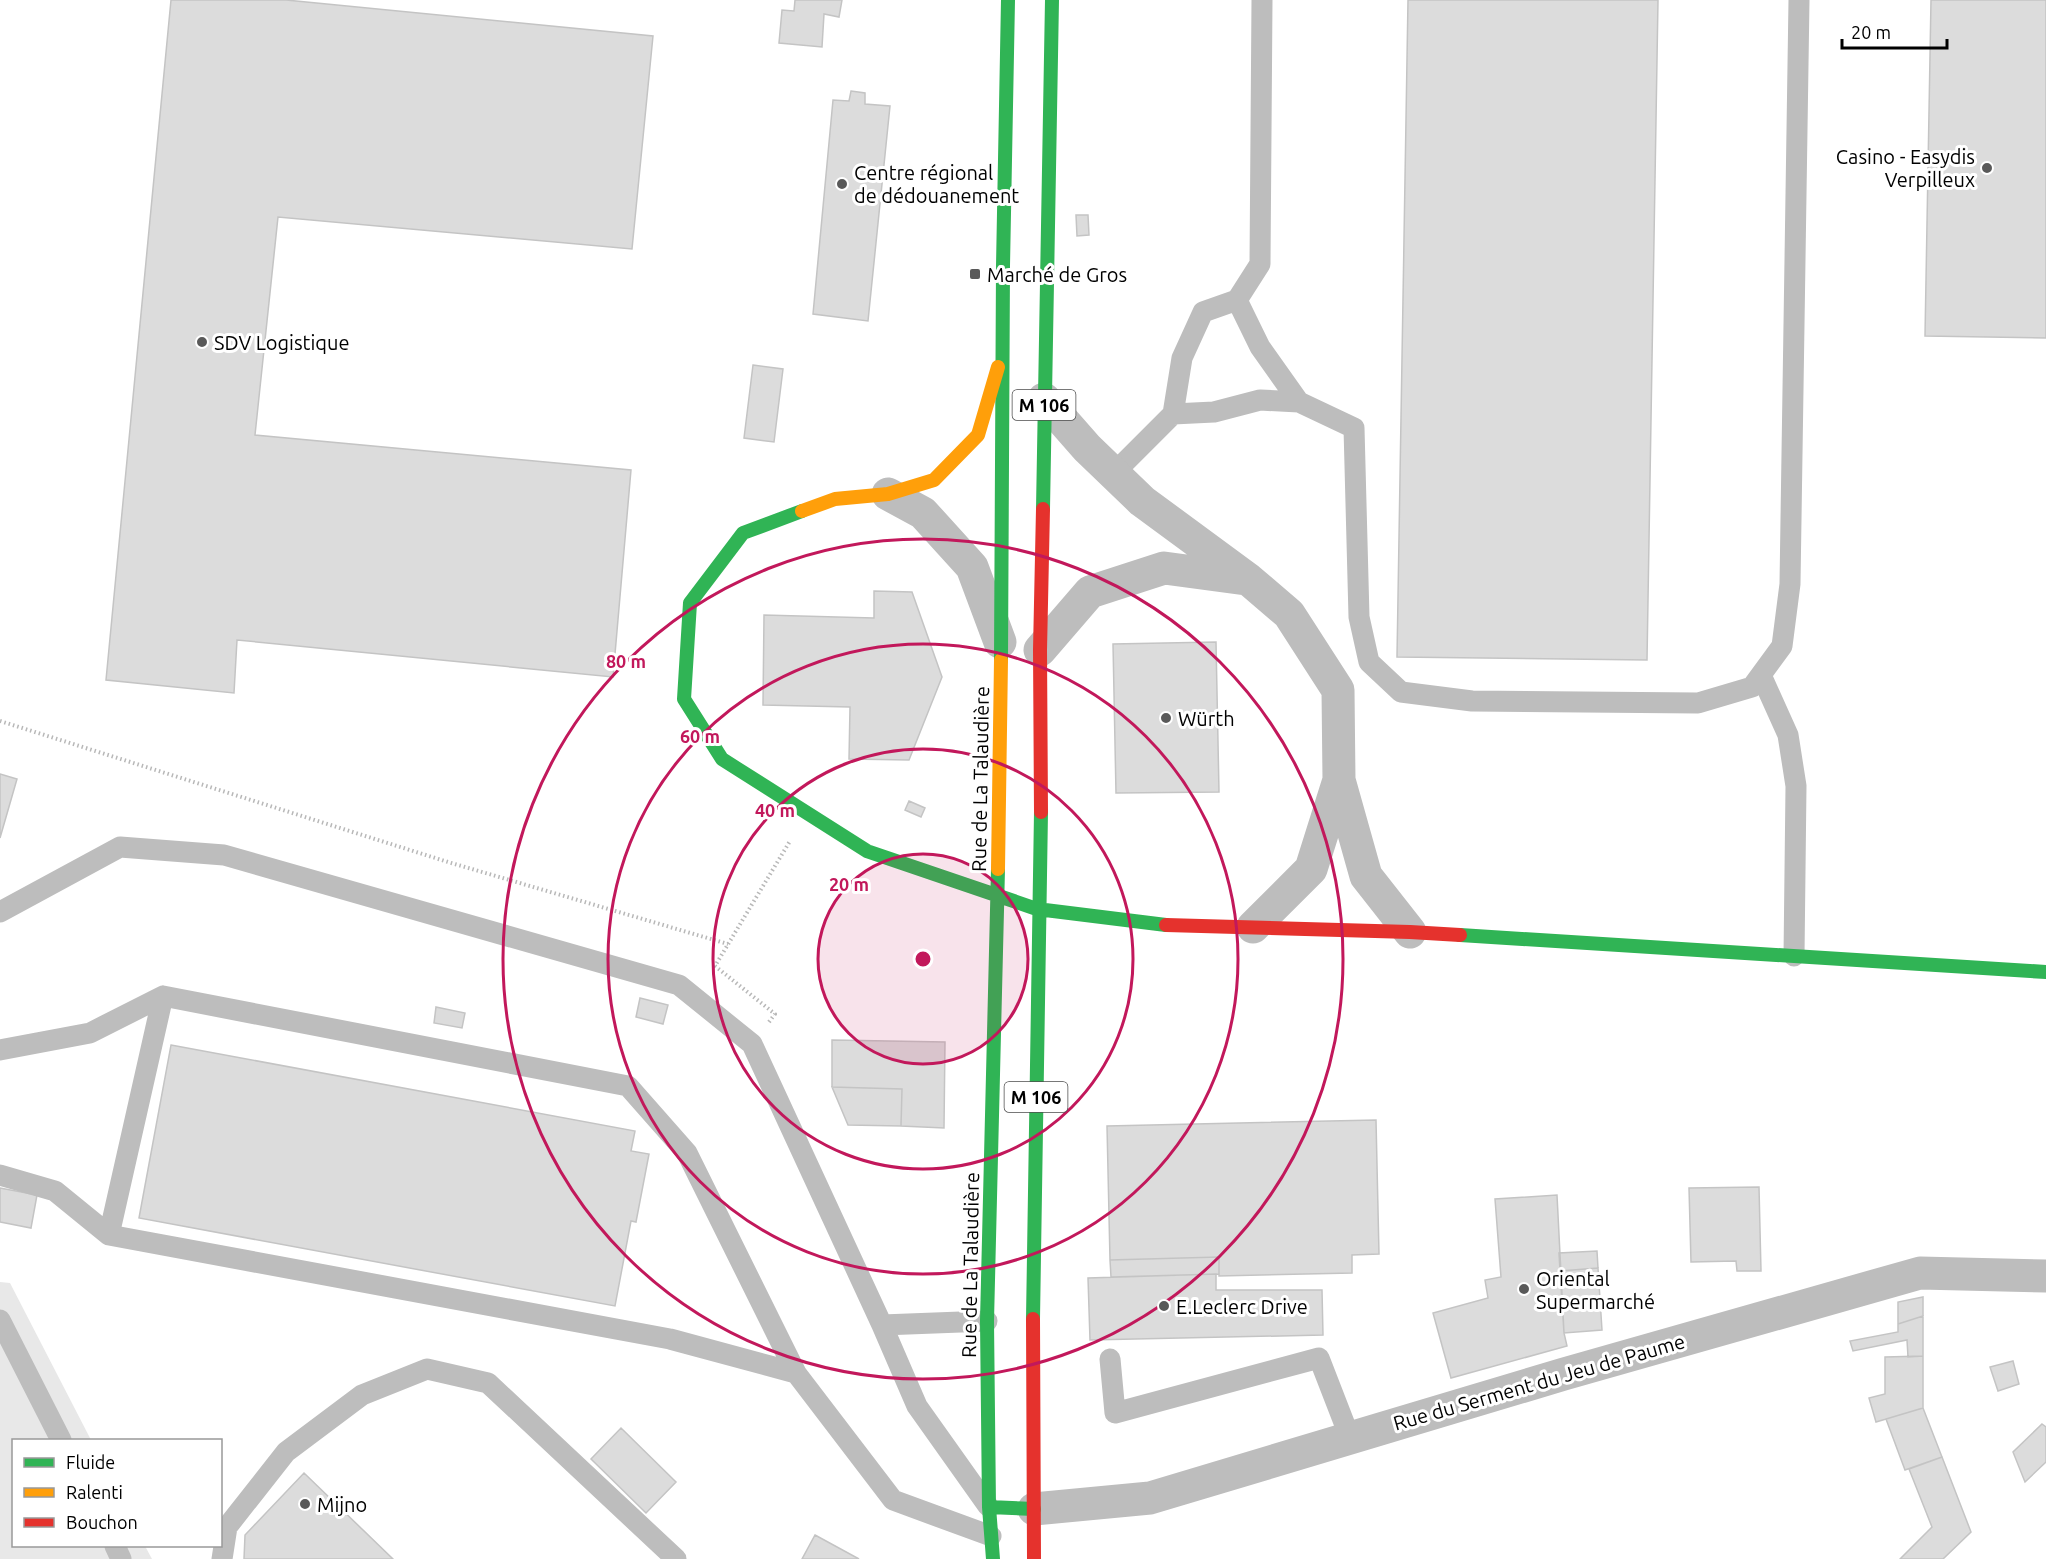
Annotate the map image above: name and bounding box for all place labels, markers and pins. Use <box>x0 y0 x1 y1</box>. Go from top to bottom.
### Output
place label: Casino - Easydis Verpilleux <box>1836 145 1975 191</box>
place label: Centre régional de dédouanement <box>854 161 1019 207</box>
marker: Casino - Easydis Verpilleux <box>1980 161 1994 175</box>
marker: Centre régional de dédouanement <box>835 177 849 191</box>
place label: Marché de Gros <box>987 263 1127 286</box>
marker: Marché de Gros <box>968 267 982 281</box>
place label: SDV Logistique <box>214 331 349 354</box>
marker: SDV Logistique <box>195 335 209 349</box>
place label: Würth <box>1178 707 1235 730</box>
marker: Würth <box>1159 711 1173 725</box>
centre of rings <box>913 949 933 969</box>
place label: Oriental Supermarché <box>1536 1267 1655 1313</box>
marker: Oriental Supermarché <box>1517 1282 1531 1296</box>
place label: E.Leclerc Drive <box>1176 1295 1308 1318</box>
marker: E.Leclerc Drive <box>1157 1299 1171 1313</box>
place label: Mijno <box>317 1493 367 1516</box>
marker: Mijno <box>298 1497 312 1511</box>

